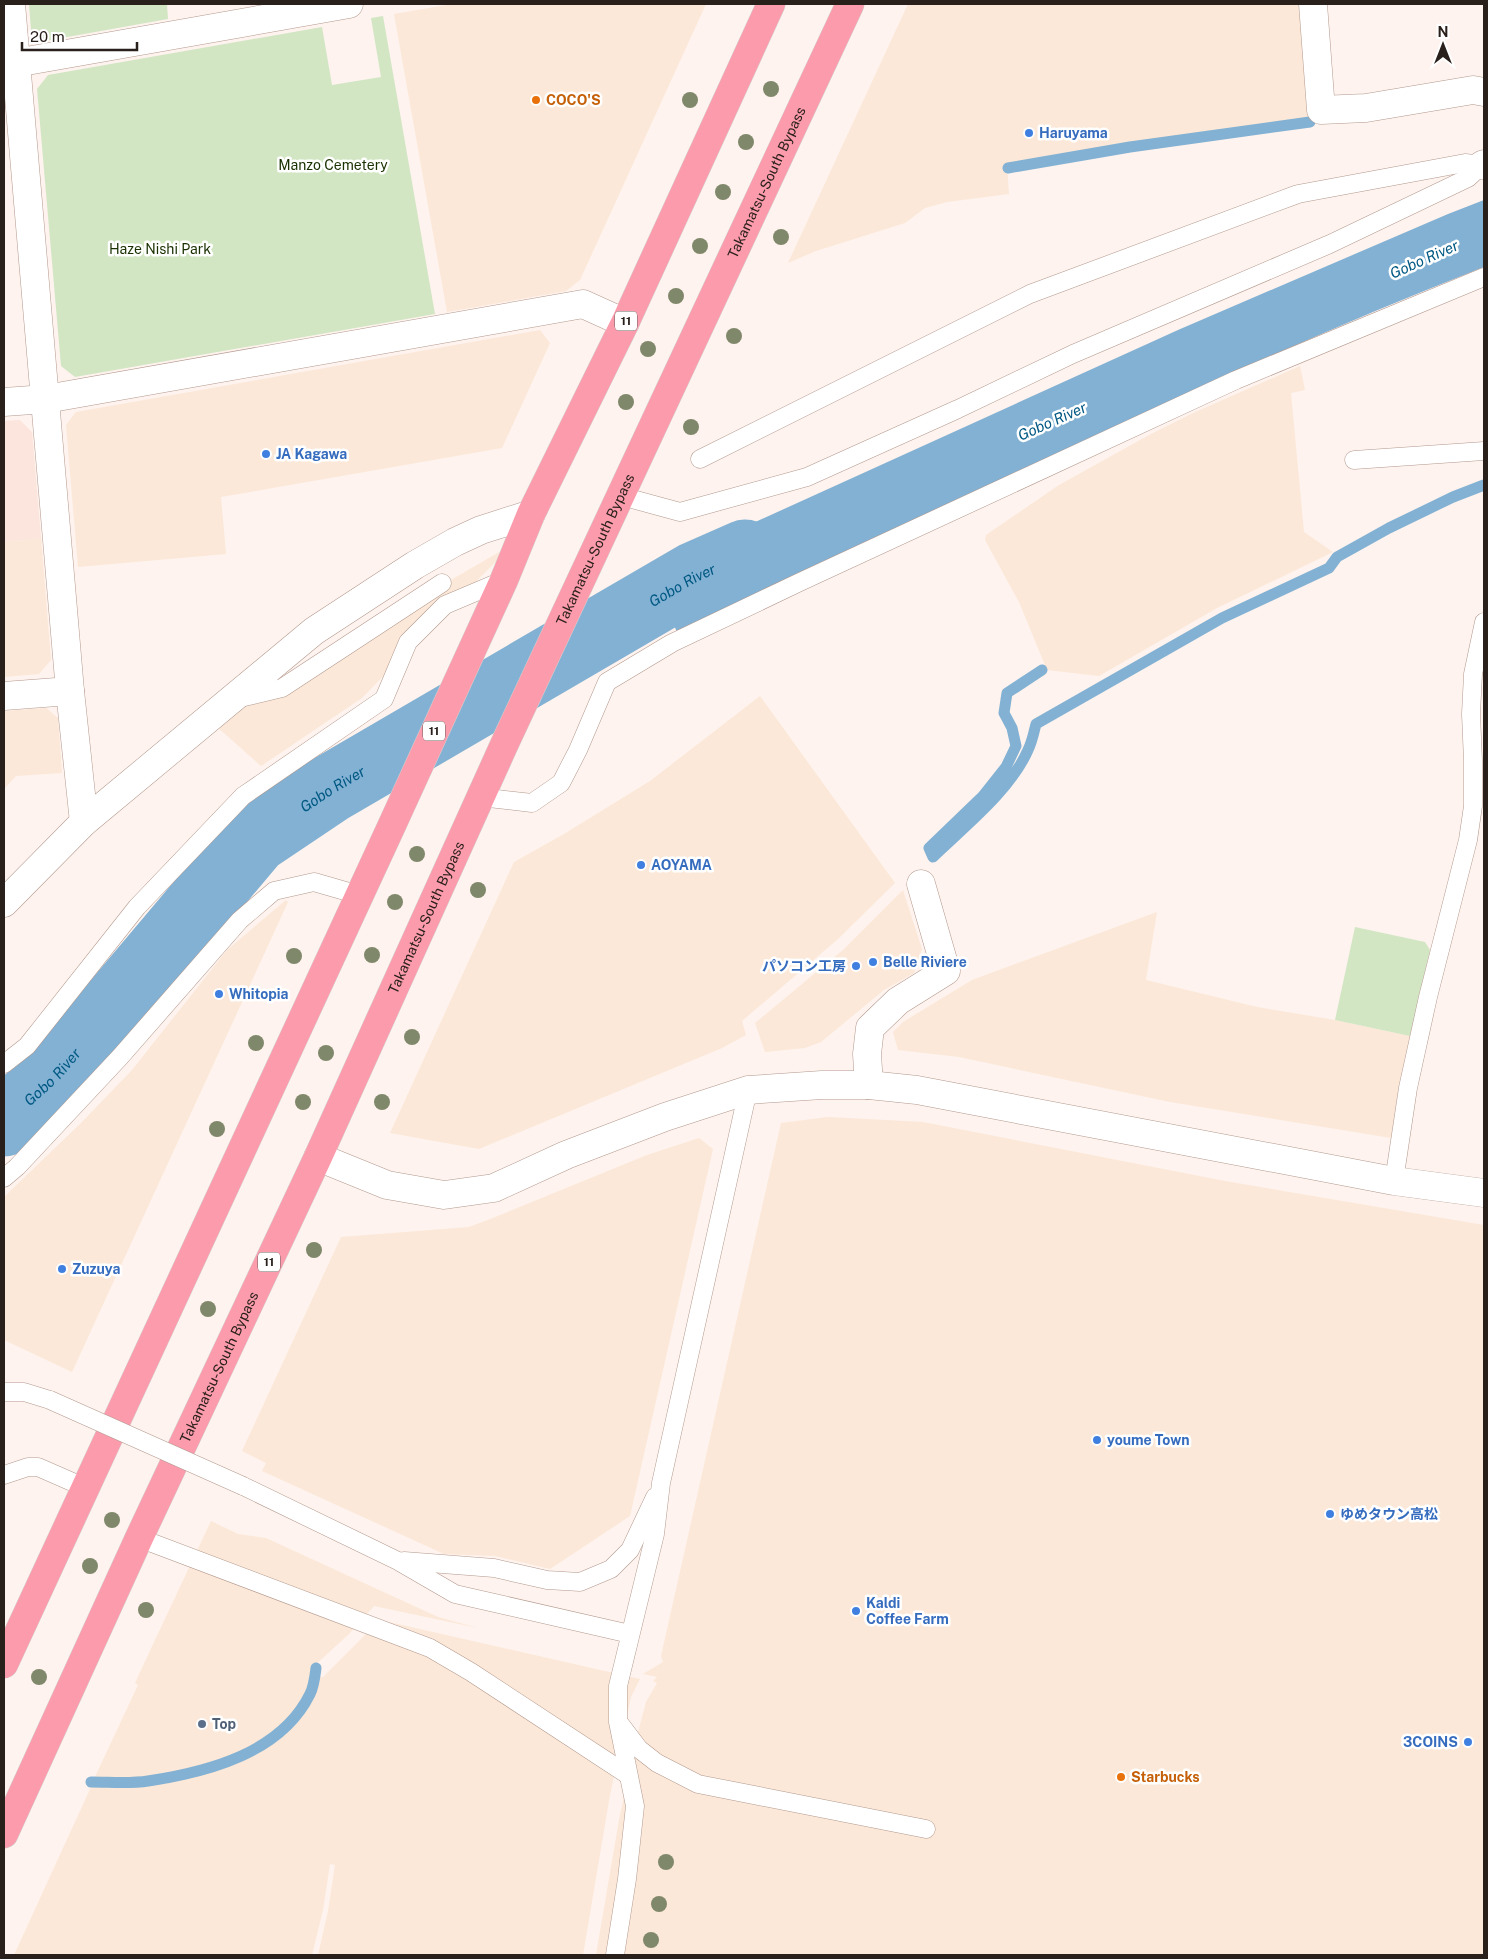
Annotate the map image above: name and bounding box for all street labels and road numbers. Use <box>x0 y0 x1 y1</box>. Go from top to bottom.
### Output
street label: Takamatsu-South Bypass <box>724 104 809 261</box>
road number: 11 <box>615 312 637 331</box>
street label: Takamatsu-South Bypass <box>553 471 637 628</box>
road number: 11 <box>423 721 445 740</box>
street label: Takamatsu-South Bypass <box>385 839 467 996</box>
road number: 11 <box>258 1252 280 1272</box>
street label: Takamatsu-South Bypass <box>177 1289 262 1445</box>

